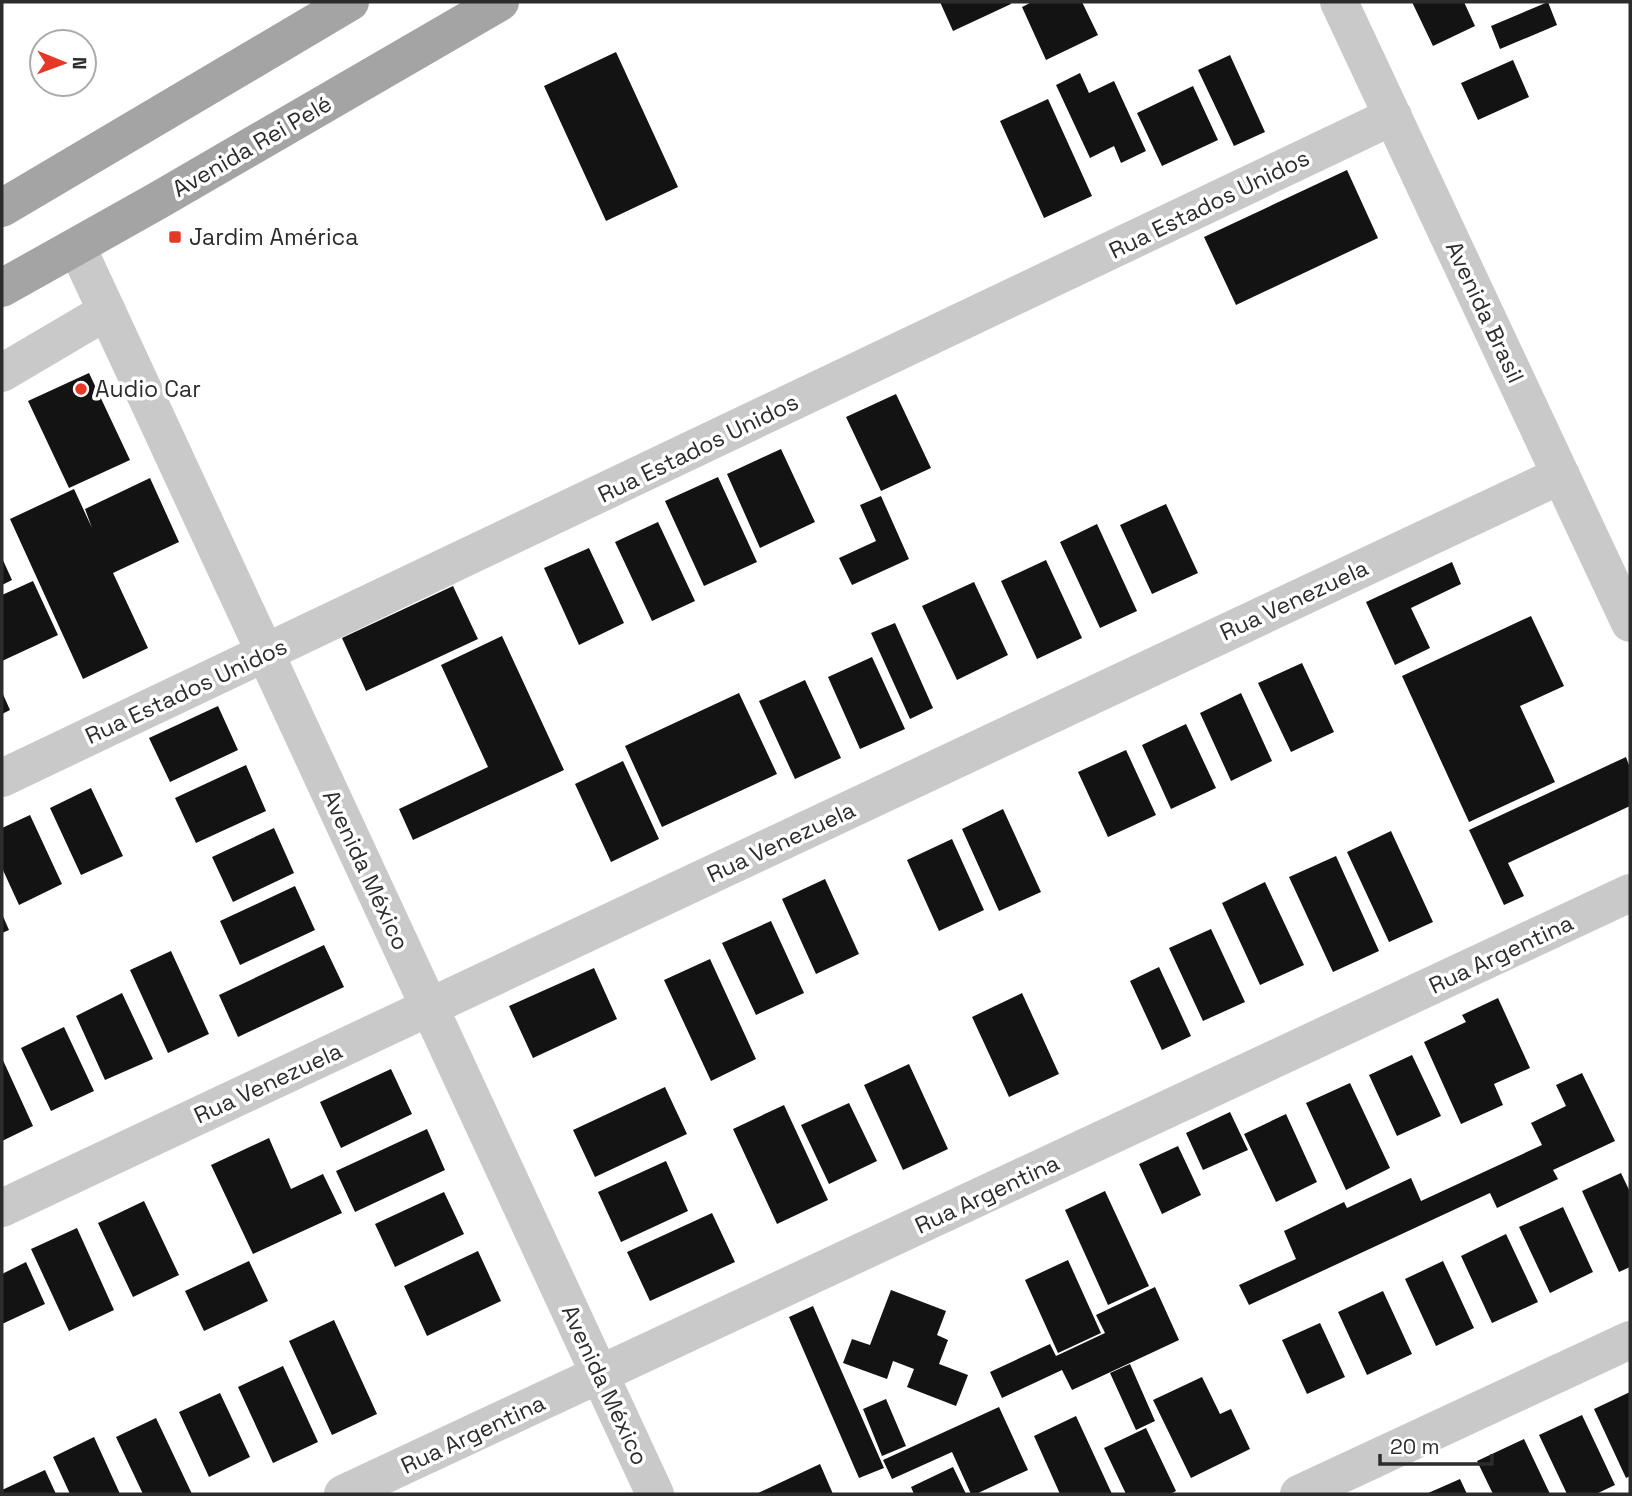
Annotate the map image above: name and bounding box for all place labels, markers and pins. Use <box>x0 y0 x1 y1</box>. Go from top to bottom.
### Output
place label: Jardim América <box>189 222 359 252</box>
marker: Jardim América <box>167 229 183 245</box>
place label: Audio Car <box>95 374 201 404</box>
marker: Audio Car <box>73 381 89 397</box>

